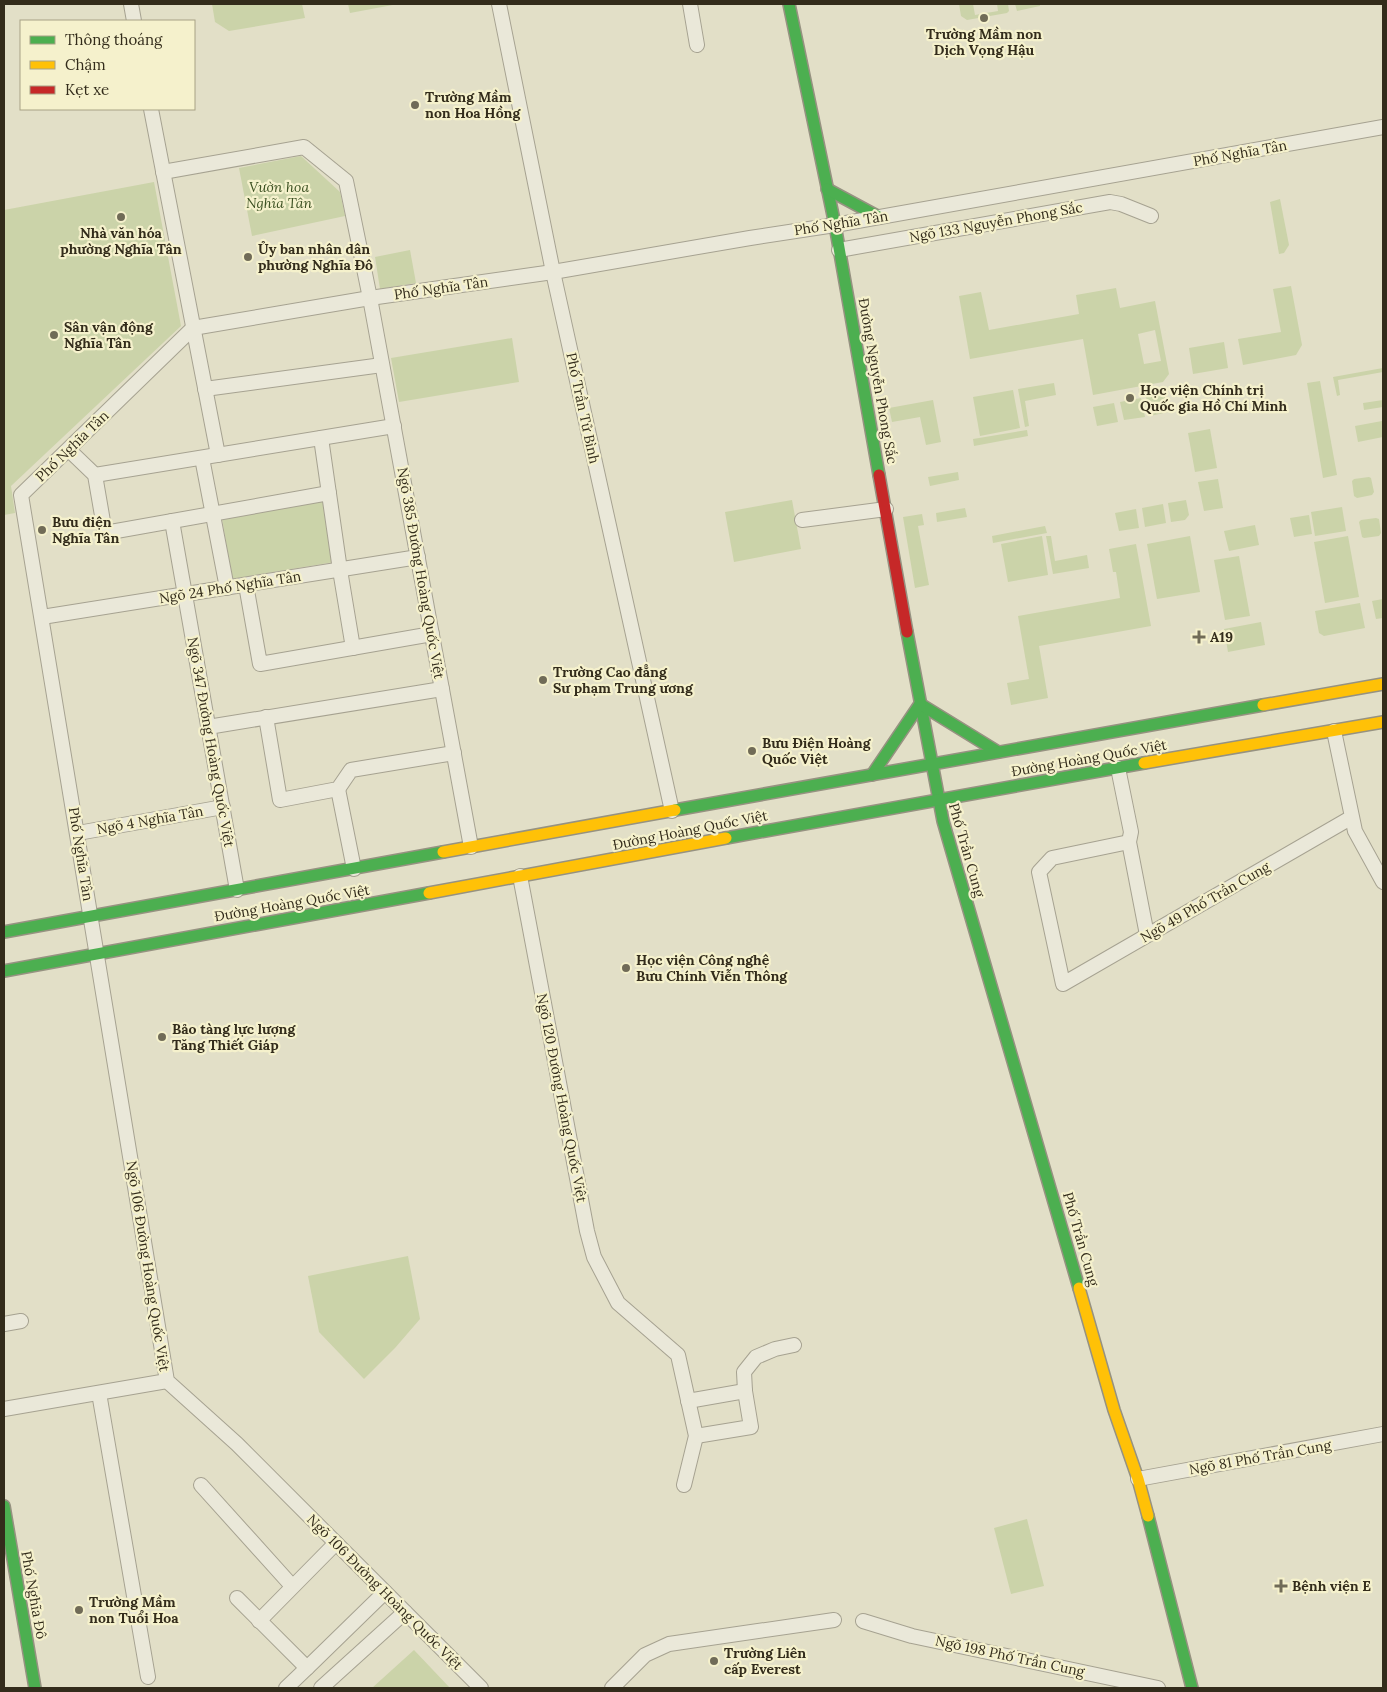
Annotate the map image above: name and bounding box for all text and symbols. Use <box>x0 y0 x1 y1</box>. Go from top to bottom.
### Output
marker: Trường Mầm non Dịch Vọng Hậu <box>978 12 990 24</box>
legend <box>20 20 195 110</box>
place label: Trường Mầm non Dịch Vọng Hậu <box>926 25 1042 59</box>
text: Thông thoáng <box>65 30 163 49</box>
text: Chậm <box>65 55 106 74</box>
text: Kẹt xe <box>65 80 109 99</box>
place label: Trường Mầm non Hoa Hồng <box>425 88 521 122</box>
marker: Trường Mầm non Hoa Hồng <box>409 99 421 111</box>
street label: Phố Nghĩa Tân <box>1192 136 1289 170</box>
park label: Vườn hoa Nghĩa Tân <box>246 178 312 212</box>
street label: Ngõ 133 Nguyễn Phong Sắc <box>908 198 1084 246</box>
street label: Phố Nghĩa Tân <box>793 207 890 239</box>
marker: Nhà văn hóa phường Nghĩa Tân <box>115 211 127 223</box>
place label: Nhà văn hóa phường Nghĩa Tân <box>60 224 182 258</box>
place label: Ủy ban nhân dân phường Nghĩa Đô <box>258 240 373 274</box>
marker: Ủy ban nhân dân phường Nghĩa Đô <box>242 251 254 263</box>
street label: Phố Nghĩa Tân <box>393 272 490 304</box>
street label: Đường Nguyễn Phong Sắc <box>855 297 901 465</box>
place label: Sân vận động Nghĩa Tân <box>64 318 154 352</box>
marker: Sân vận động Nghĩa Tân <box>48 329 60 341</box>
street label: Phố Trần Tử Bình <box>562 351 604 465</box>
place label: Học viện Chính trị Quốc gia Hồ Chí Minh <box>1140 381 1287 415</box>
marker: Học viện Chính trị Quốc gia Hồ Chí Minh <box>1124 392 1136 404</box>
street label: Phố Nghĩa Tân <box>32 406 113 485</box>
street label: Ngõ 385 Đường Hoàng Quốc Việt <box>393 466 449 681</box>
place label: Bưu điện Nghĩa Tân <box>52 513 119 547</box>
marker: Bưu điện Nghĩa Tân <box>36 524 48 536</box>
street label: Ngõ 24 Phố Nghĩa Tân <box>158 567 303 607</box>
place label: A19 <box>1210 628 1233 646</box>
marker: A19 <box>1192 630 1206 644</box>
street label: Ngõ 347 Đường Hoàng Quốc Việt <box>184 635 238 849</box>
place label: Trường Cao đẳng Sư phạm Trung ương <box>553 663 694 697</box>
marker: Trường Cao đẳng Sư phạm Trung ương <box>537 674 549 686</box>
place label: Bưu Điện Hoàng Quốc Việt <box>762 734 872 768</box>
street label: Đường Hoàng Quốc Việt <box>1010 735 1169 781</box>
marker: Bưu Điện Hoàng Quốc Việt <box>746 745 758 757</box>
street label: Phố Trần Cung <box>945 801 989 899</box>
street label: Ngõ 4 Nghĩa Tân <box>95 802 205 838</box>
street label: Phố Nghĩa Tân <box>65 806 97 903</box>
street label: Đường Hoàng Quốc Việt <box>611 806 770 854</box>
street label: Ngõ 49 Phố Trần Cung <box>1137 857 1273 946</box>
street label: Đường Hoàng Quốc Việt <box>213 880 372 926</box>
place label: Học viện Công nghệ Bưu Chính Viễn Thông <box>636 951 788 985</box>
marker: Học viện Công nghệ Bưu Chính Viễn Thông <box>620 962 632 974</box>
street label: Ngõ 120 Đường Hoàng Quốc Việt <box>533 992 591 1205</box>
place label: Bảo tàng lực lượng Tăng Thiết Giáp <box>172 1020 297 1054</box>
marker: Bảo tàng lực lượng Tăng Thiết Giáp <box>156 1031 168 1043</box>
street label: Ngõ 106 Đường Hoàng Quốc Việt <box>122 1159 174 1373</box>
street label: Phố Trần Cung <box>1059 1190 1103 1288</box>
street label: Ngõ 81 Phố Trần Cung <box>1188 1436 1333 1478</box>
street label: Ngõ 106 Đường Hoàng Quốc Việt <box>303 1510 467 1674</box>
street label: Phố Nghĩa Đô <box>17 1550 51 1640</box>
place label: Bệnh viện E <box>1292 1577 1371 1595</box>
marker: Bệnh viện E <box>1274 1579 1288 1593</box>
place label: Trường Mầm non Tuổi Hoa <box>89 1593 179 1627</box>
marker: Trường Mầm non Tuổi Hoa <box>73 1604 85 1616</box>
street label: Ngõ 198 Phố Trần Cung <box>934 1631 1087 1681</box>
place label: Trường Liên cấp Everest <box>724 1644 806 1678</box>
marker: Trường Liên cấp Everest <box>708 1655 720 1667</box>

